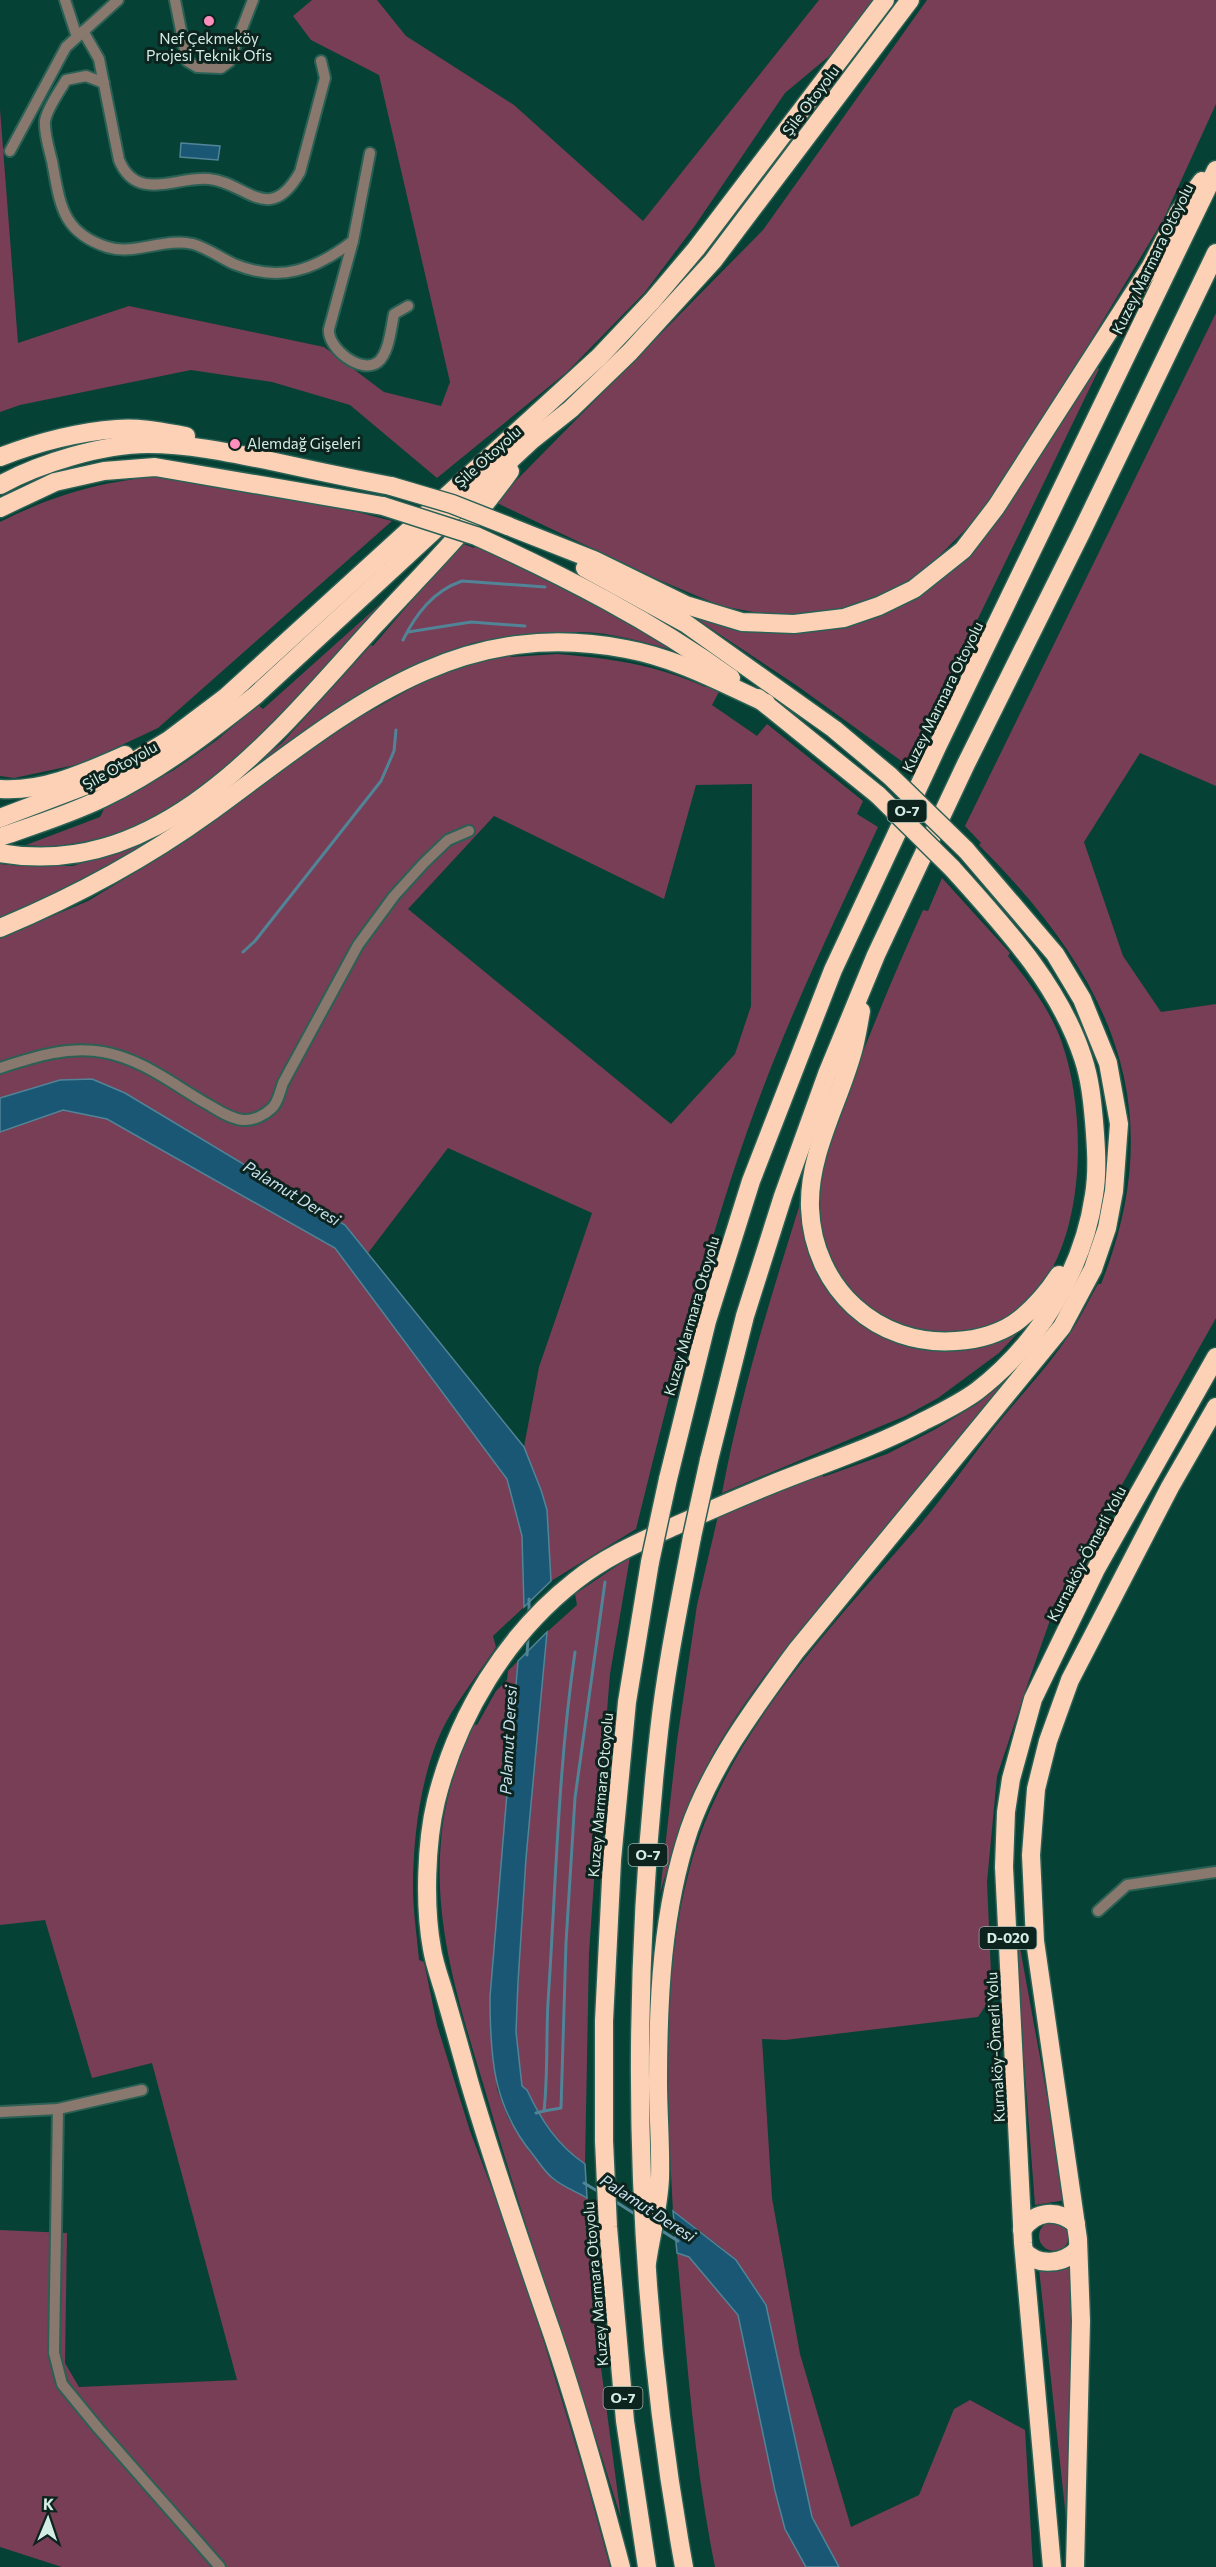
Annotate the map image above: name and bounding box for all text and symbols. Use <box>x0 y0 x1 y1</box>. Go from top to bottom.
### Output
marker: Nef Çekmeköy Projesi Teknik Ofis <box>202 14 216 28</box>
place label: Nef Çekmeköy Projesi Teknik Ofis <box>146 29 272 64</box>
street label: Şile Otoyolu <box>778 62 842 139</box>
street label: Kuzey Marmara Otoyolu <box>1108 180 1196 337</box>
street label: Şile Otoyolu <box>451 422 524 491</box>
place label: Alemdağ Gişeleri <box>247 434 361 452</box>
marker: Alemdağ Gişeleri <box>228 437 242 451</box>
street label: Kuzey Marmara Otoyolu <box>898 618 986 775</box>
street label: Şile Otoyolu <box>79 737 160 793</box>
road number: O-7 <box>888 800 926 822</box>
water label: Palamut Deresi <box>240 1156 345 1229</box>
street label: Kuzey Marmara Otoyolu <box>660 1234 722 1398</box>
street label: Kurnaköy-Ömerli Yolu <box>1043 1483 1129 1624</box>
water label: Palamut Deresi <box>495 1684 520 1795</box>
street label: Kuzey Marmara Otoyolu <box>584 1712 616 1878</box>
road number: O-7 <box>628 1844 668 1866</box>
road number: D-020 <box>980 1927 1036 1949</box>
street label: Kurnaköy-Ömerli Yolu <box>982 1971 1008 2123</box>
water label: Palamut Deresi <box>597 2170 700 2246</box>
street label: Kuzey Marmara Otoyolu <box>579 2201 611 2367</box>
road number: O-7 <box>604 2387 642 2409</box>
north arrow <box>18 2489 78 2549</box>
text: K <box>43 2494 54 2513</box>

